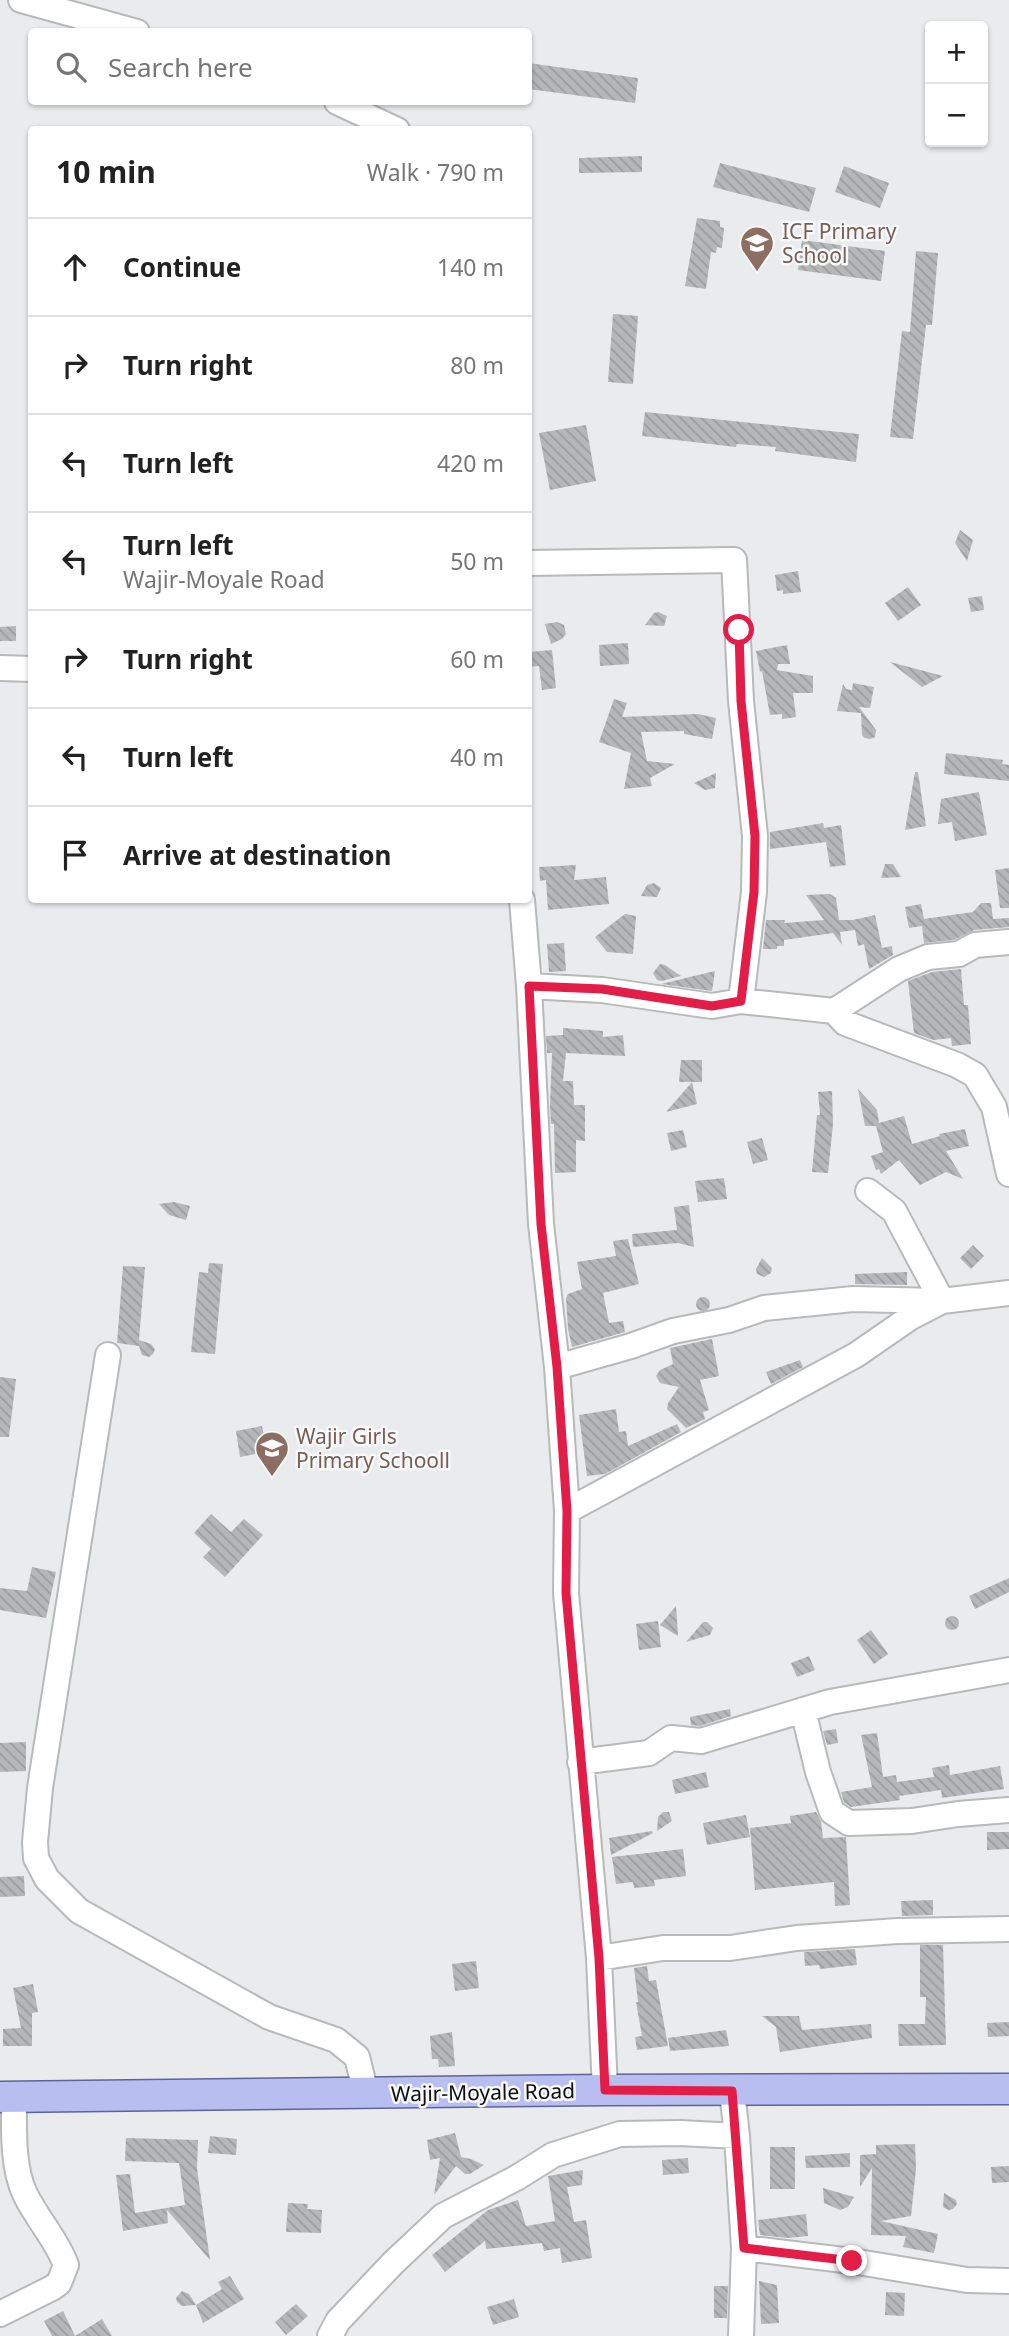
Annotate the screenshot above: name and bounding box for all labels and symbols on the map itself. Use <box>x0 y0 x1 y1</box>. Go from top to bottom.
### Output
place label: ICF Primary School <box>782 217 897 269</box>
school or university icon: ICF Primary School <box>738 224 776 273</box>
route start <box>723 614 754 645</box>
place label: Wajir Girls Primary Schooll <box>296 1422 450 1474</box>
school or university icon: Wajir Girls Primary Schooll <box>253 1429 291 1478</box>
street label: Wajir-Moyale Road <box>391 2076 575 2108</box>
route end <box>836 2245 867 2276</box>

